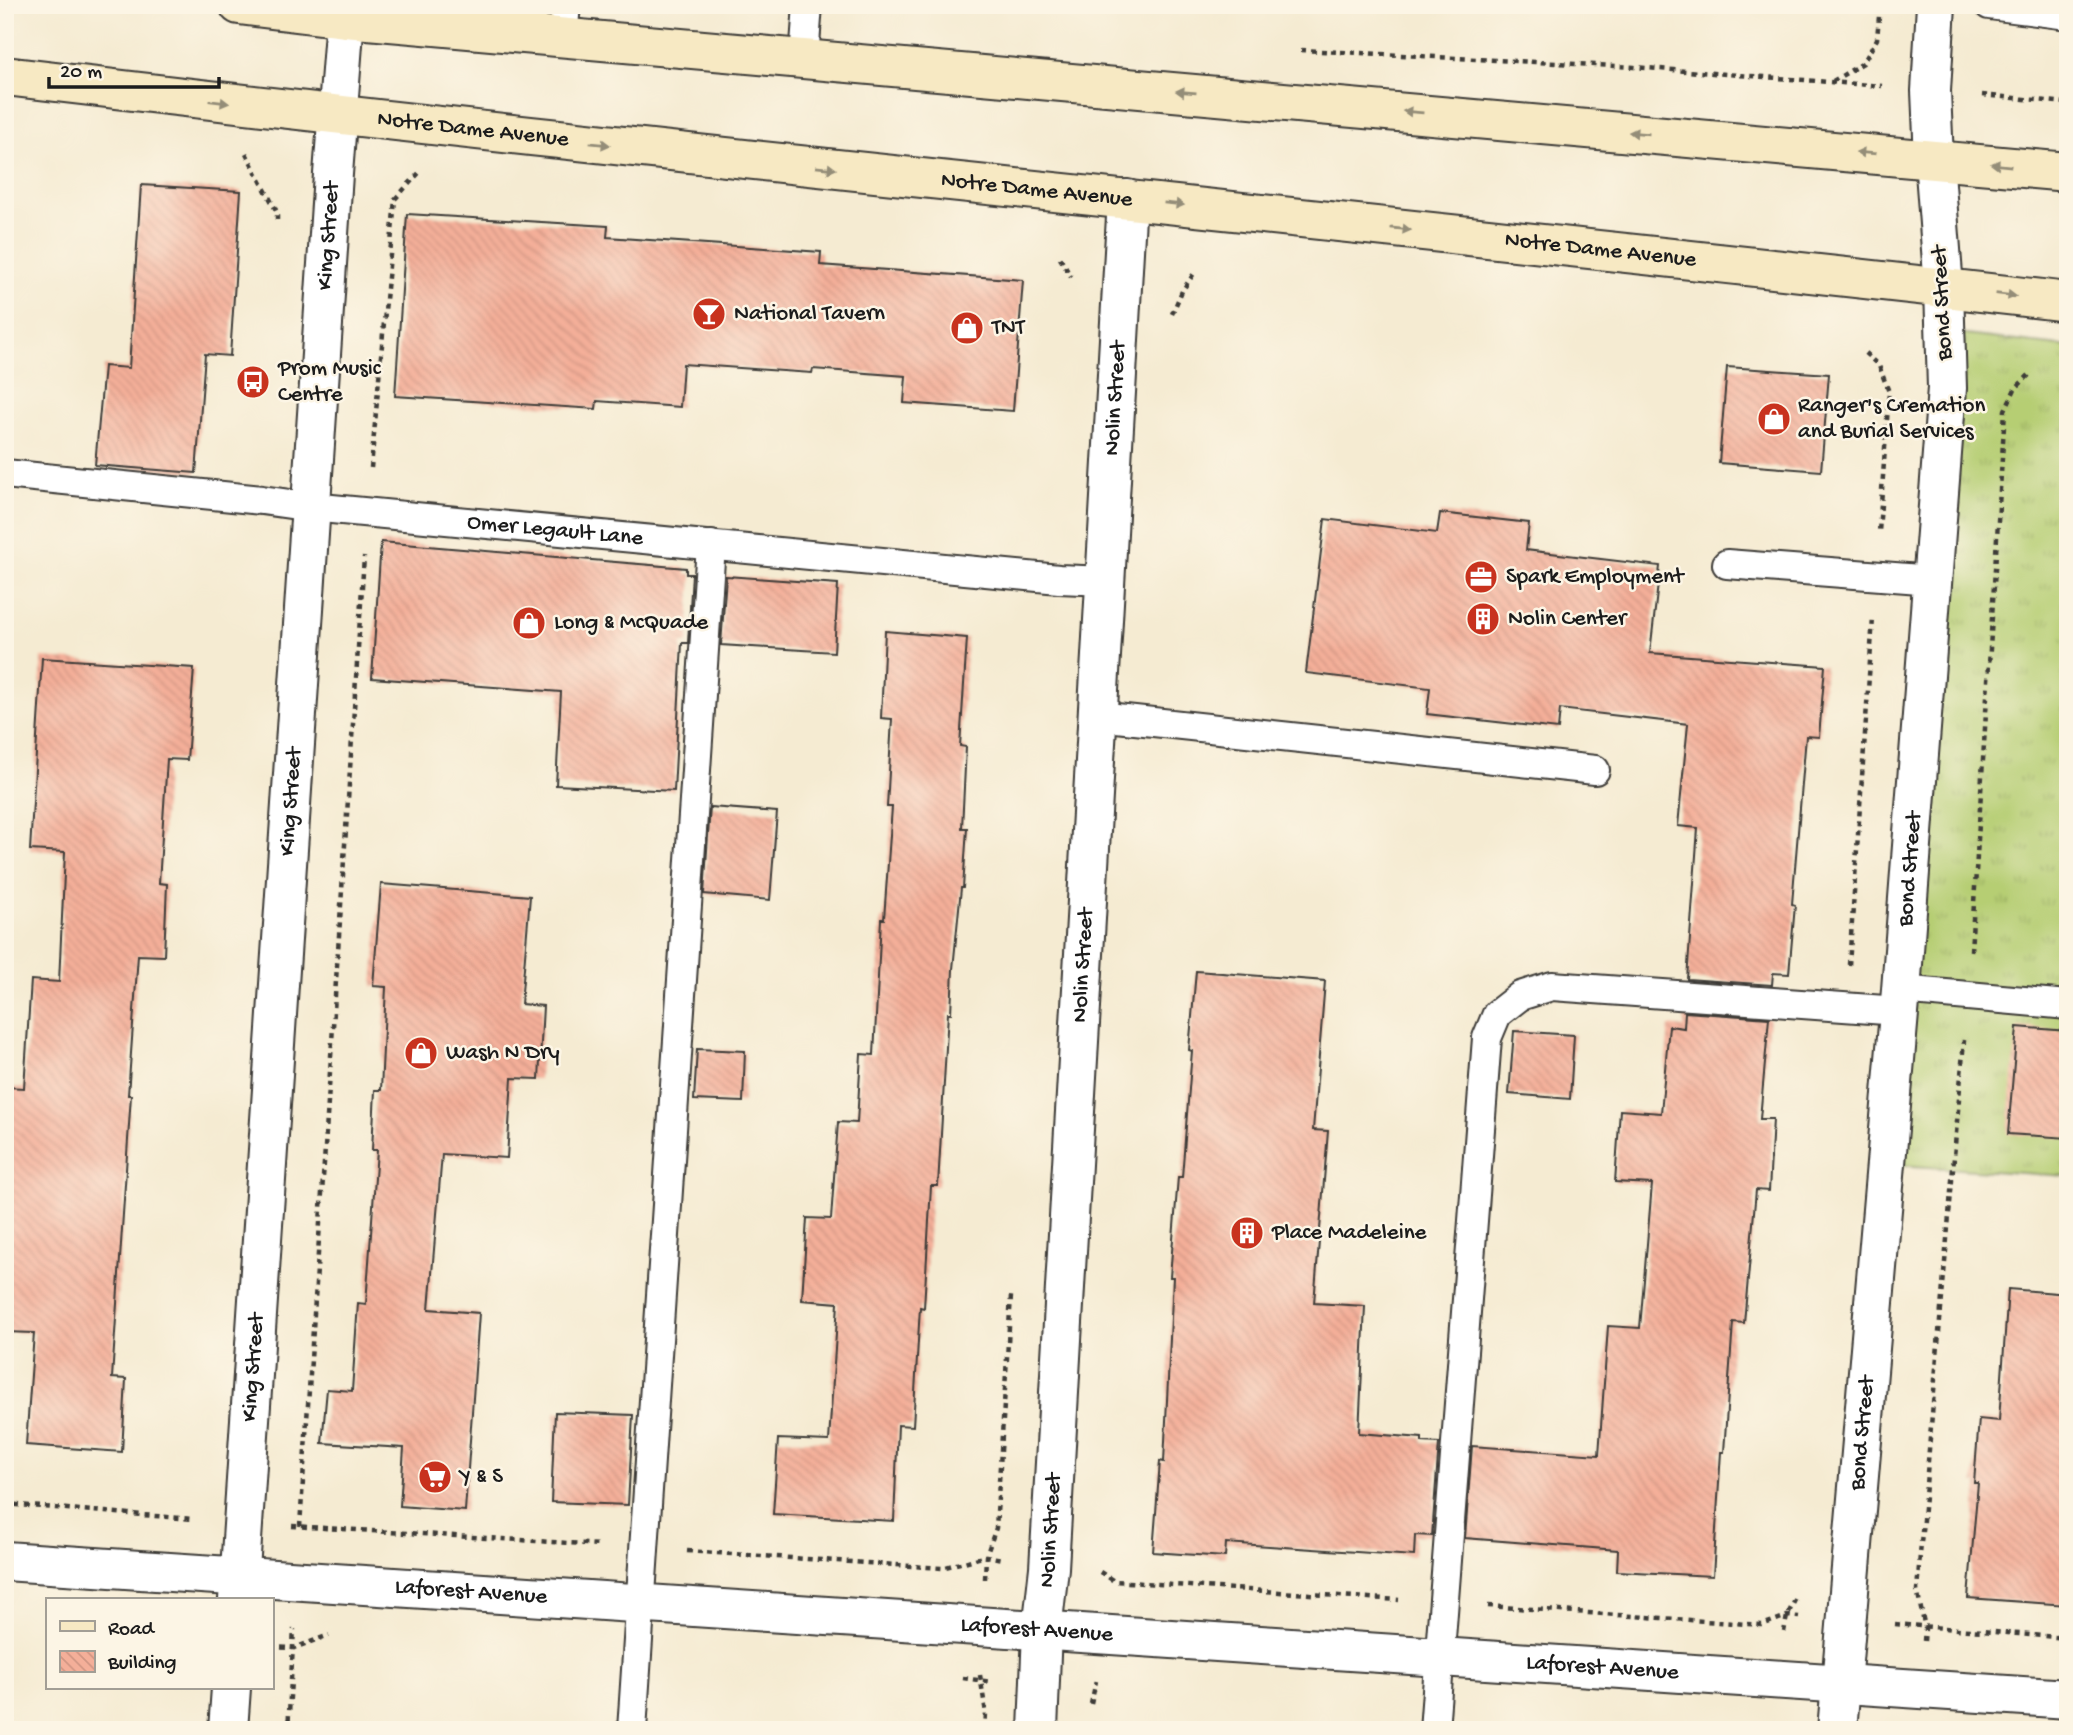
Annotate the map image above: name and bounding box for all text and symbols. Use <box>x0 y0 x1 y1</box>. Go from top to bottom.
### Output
scale bar <box>49 46 219 90</box>
text: 20 m <box>60 61 102 86</box>
one-way arrow <box>1175 86 1197 97</box>
one-way arrow <box>208 96 230 107</box>
street label: Notre Dame Avenue <box>376 106 571 154</box>
one-way arrow <box>1401 107 1423 118</box>
one-way arrow <box>1628 127 1650 138</box>
one-way arrow <box>589 139 611 150</box>
one-way arrow <box>1855 147 1877 158</box>
one-way arrow <box>1990 160 2012 171</box>
one-way arrow <box>816 162 838 173</box>
street label: Notre Dame Avenue <box>940 167 1135 214</box>
street label: King Street <box>312 179 346 291</box>
one-way arrow <box>1164 199 1186 210</box>
one-way arrow <box>1390 224 1412 235</box>
street label: Notre Dame Avenue <box>1503 226 1699 274</box>
street label: Bond Street <box>1926 243 1960 362</box>
one-way arrow <box>1995 289 2017 300</box>
bar icon: National Tavern <box>690 295 728 333</box>
place label: National Tavern <box>734 301 885 328</box>
shop icon: TNT <box>948 309 986 347</box>
place label: TNT <box>990 315 1026 342</box>
street label: Nolin Street <box>1099 339 1132 456</box>
place label: Prom Music Centre <box>277 356 382 409</box>
bus stop icon: Prom Music Centre <box>234 363 272 401</box>
place label: Ranger's Cremation and Burial Services <box>1798 393 1985 446</box>
shop icon: Ranger's Cremation and Burial Services <box>1755 400 1793 438</box>
street label: Omer Legault Lane <box>466 509 645 552</box>
office icon: Spark Employment <box>1462 558 1500 596</box>
place label: Spark Employment <box>1506 564 1685 591</box>
building icon: Nolin Center <box>1464 600 1502 638</box>
shop icon: Long & McQuade <box>510 604 548 642</box>
place label: Nolin Center <box>1508 606 1628 633</box>
place label: Long & McQuade <box>554 610 709 637</box>
street label: King Street <box>274 745 308 857</box>
street label: Bond Street <box>1892 809 1928 928</box>
street label: Nolin Street <box>1067 906 1100 1024</box>
shop icon: Wash N Dry <box>402 1034 440 1072</box>
place label: Wash N Dry <box>446 1040 560 1067</box>
building icon: Place Madeleine <box>1228 1214 1266 1252</box>
place label: Place Madeleine <box>1271 1220 1428 1247</box>
street label: King Street <box>236 1311 271 1423</box>
street label: Bond Street <box>1844 1373 1881 1493</box>
supermarket icon: Y & S <box>416 1458 454 1496</box>
place label: Y & S <box>458 1464 503 1491</box>
street label: Nolin Street <box>1033 1471 1068 1589</box>
street label: Laforest Avenue <box>394 1574 549 1611</box>
legend <box>46 1598 273 1690</box>
street label: Laforest Avenue <box>960 1611 1115 1649</box>
text: Road <box>108 1618 156 1643</box>
street label: Laforest Avenue <box>1525 1649 1681 1687</box>
text: Building <box>107 1652 177 1677</box>

